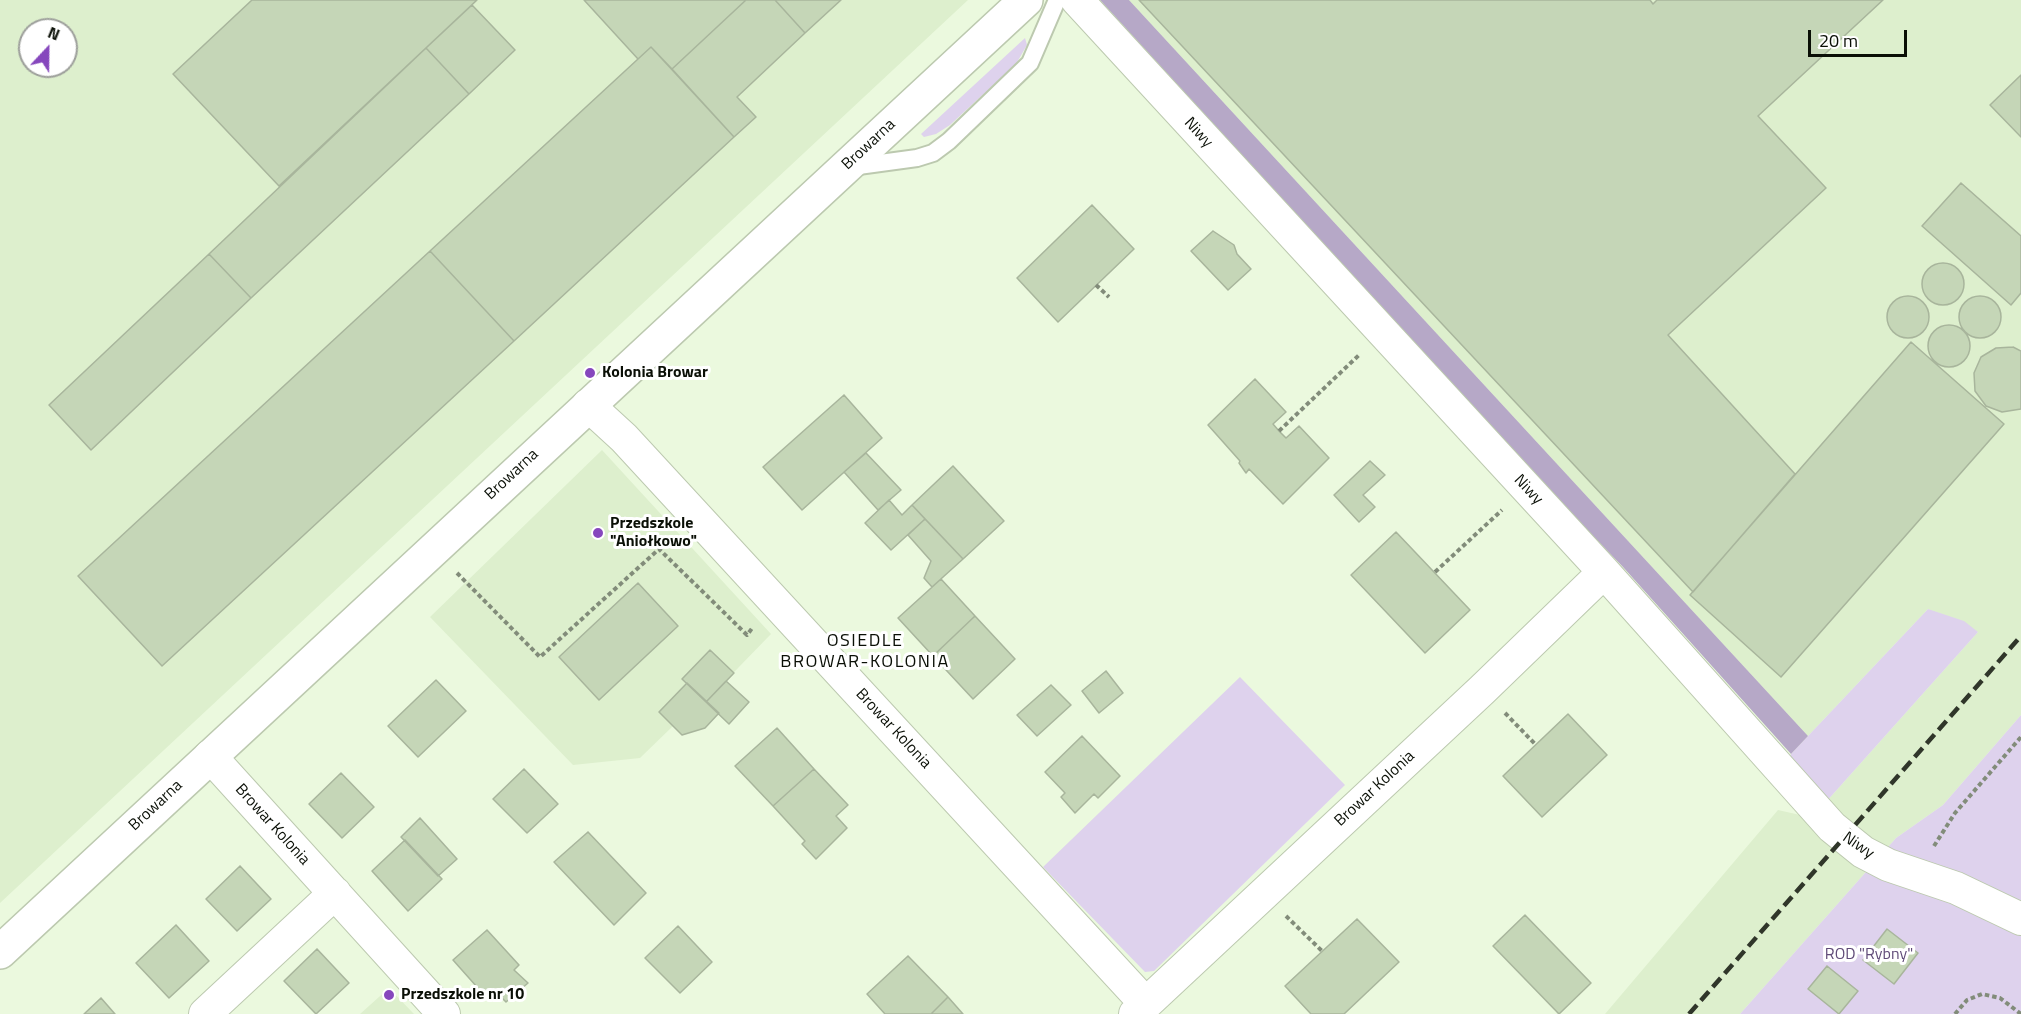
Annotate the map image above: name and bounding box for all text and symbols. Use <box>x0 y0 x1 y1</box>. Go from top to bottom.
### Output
north arrow <box>18 18 78 78</box>
scale bar <box>1811 18 1910 56</box>
text: N <box>44 20 64 46</box>
text: 20 m <box>1819 27 1858 54</box>
street label: Niwy <box>1179 114 1217 152</box>
street label: Browarna <box>838 116 900 174</box>
place label: Kolonia Browar <box>602 363 708 383</box>
marker: Kolonia Browar <box>583 366 597 380</box>
street label: Browarna <box>481 446 543 504</box>
street label: Niwy <box>1509 471 1547 509</box>
place label: Przedszkole "Aniołkowo" <box>610 514 697 552</box>
marker: Przedszkole "Aniołkowo" <box>591 526 605 540</box>
district label: OSIEDLE BROWAR-KOLONIA <box>780 631 950 674</box>
street label: Browar Kolonia <box>851 685 935 773</box>
street label: Browar Kolonia <box>1331 747 1419 831</box>
street label: Browarna <box>125 777 187 835</box>
street label: Browar Kolonia <box>231 781 313 869</box>
street label: Niwy <box>1838 828 1878 864</box>
park label: ROD "Rybny" <box>1825 945 1913 965</box>
place label: Przedszkole nr 10 <box>401 985 524 1005</box>
marker: Przedszkole nr 10 <box>382 988 396 1002</box>

